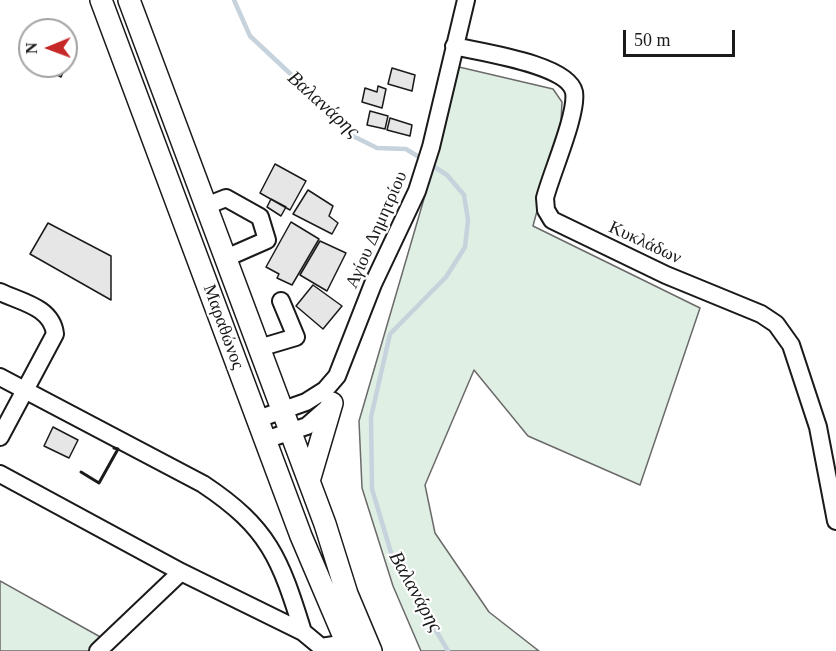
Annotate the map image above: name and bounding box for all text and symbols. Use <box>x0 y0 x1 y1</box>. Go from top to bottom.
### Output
north arrow <box>18 18 78 78</box>
scale bar <box>626 18 738 56</box>
text: 50 m <box>634 30 671 50</box>
text: N <box>23 42 40 54</box>
water label: Βαλανάρης <box>282 66 364 144</box>
street label: Αγίου Δημητρίου <box>342 168 412 292</box>
street label: Κυκλάδων <box>605 217 685 269</box>
street label: Μαραθώνος <box>198 282 248 372</box>
water label: Βαλανάρης <box>383 547 447 637</box>

